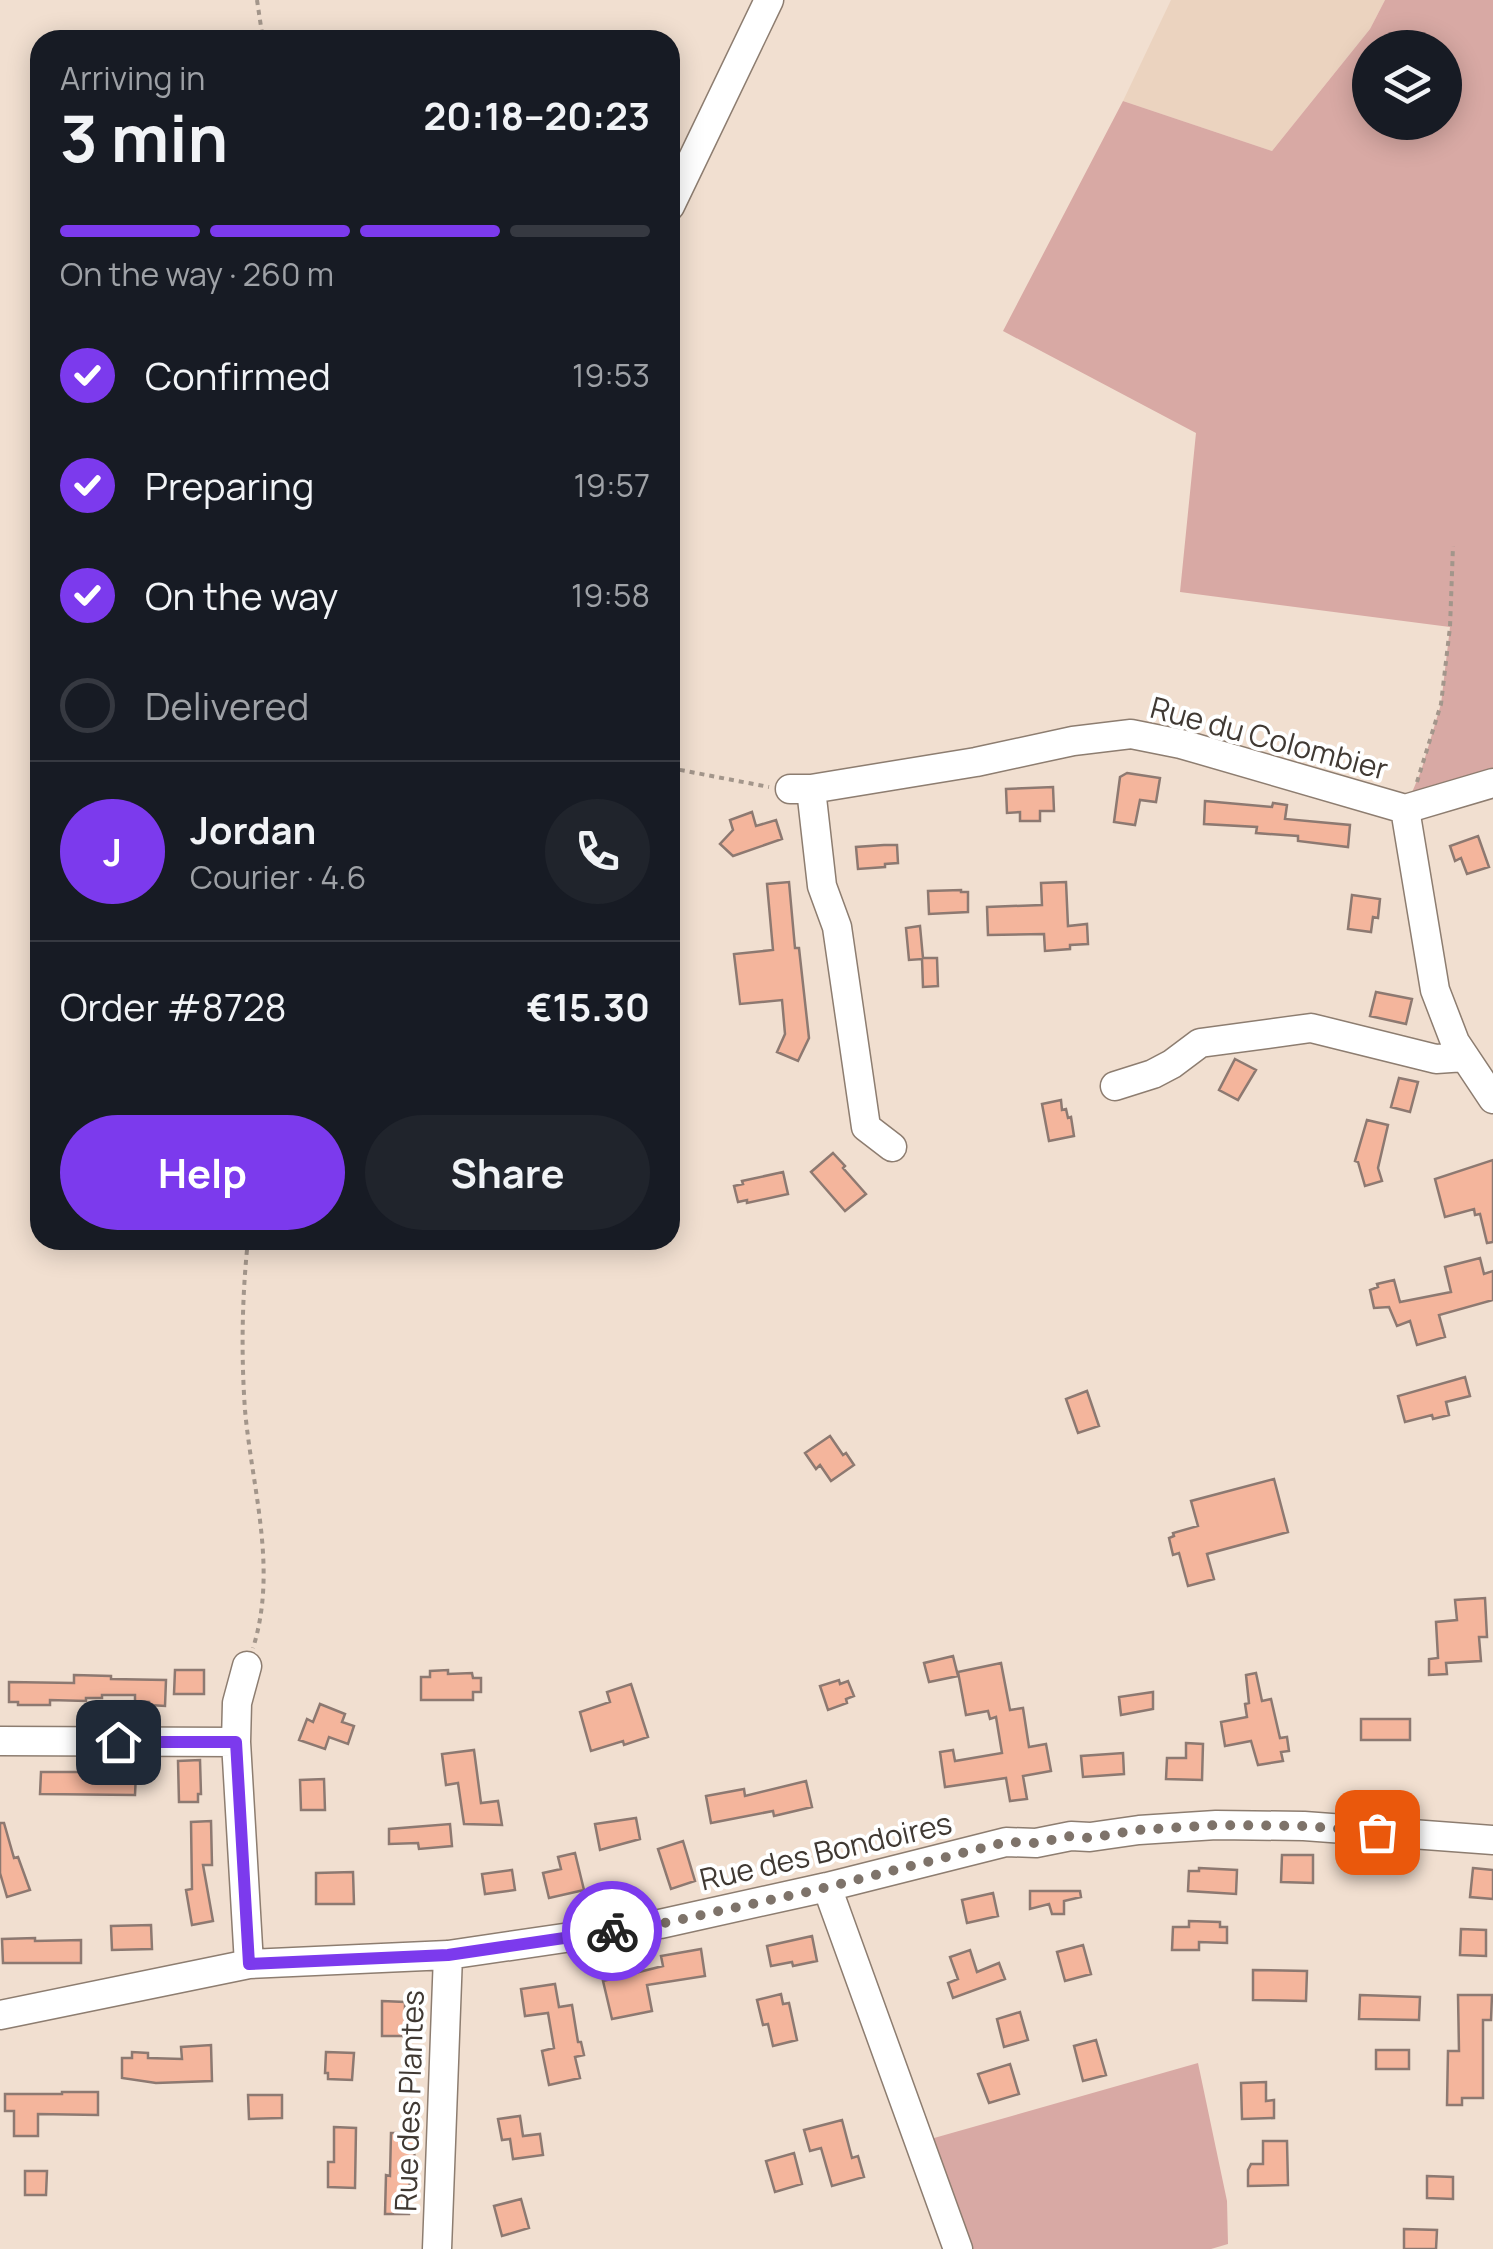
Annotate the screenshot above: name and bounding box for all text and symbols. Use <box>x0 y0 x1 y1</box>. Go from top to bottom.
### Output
map controls <box>1352 30 1462 140</box>
button: layers <box>1352 30 1462 140</box>
text: Arriving in <box>60 56 205 100</box>
text: 20:18–20:23 <box>424 89 650 141</box>
text: 3 min <box>60 93 228 182</box>
text: On the way · 260 m <box>60 252 334 296</box>
icon: check <box>60 348 115 403</box>
text: Confirmed <box>145 349 331 401</box>
text: 19:53 <box>572 353 650 397</box>
icon: check <box>60 458 115 513</box>
text: Preparing <box>145 459 314 511</box>
text: 19:57 <box>574 463 650 507</box>
icon: check <box>60 568 115 623</box>
text: On the way <box>145 569 338 621</box>
text: 19:58 <box>571 573 650 617</box>
text: Delivered <box>145 679 309 731</box>
street label: Rue du Colombier <box>1146 686 1393 789</box>
button: phone <box>545 799 650 904</box>
text: Jordan <box>190 803 316 855</box>
text: J <box>103 825 122 877</box>
text: Courier · 4.6 <box>190 855 366 899</box>
text: Order #8728 <box>60 980 287 1032</box>
text: €15.30 <box>527 980 650 1032</box>
button: Help <box>60 1115 345 1230</box>
button: Share <box>365 1115 650 1230</box>
pin <box>76 1700 161 1785</box>
icon: home <box>91 1715 146 1770</box>
pin <box>1335 1790 1420 1875</box>
street label: Rue des Bondoires <box>696 1802 956 1899</box>
icon: bag <box>1350 1805 1405 1860</box>
courier <box>562 1881 662 1981</box>
icon: bike <box>585 1904 640 1959</box>
street label: Rue des Plantes <box>384 1989 433 2212</box>

